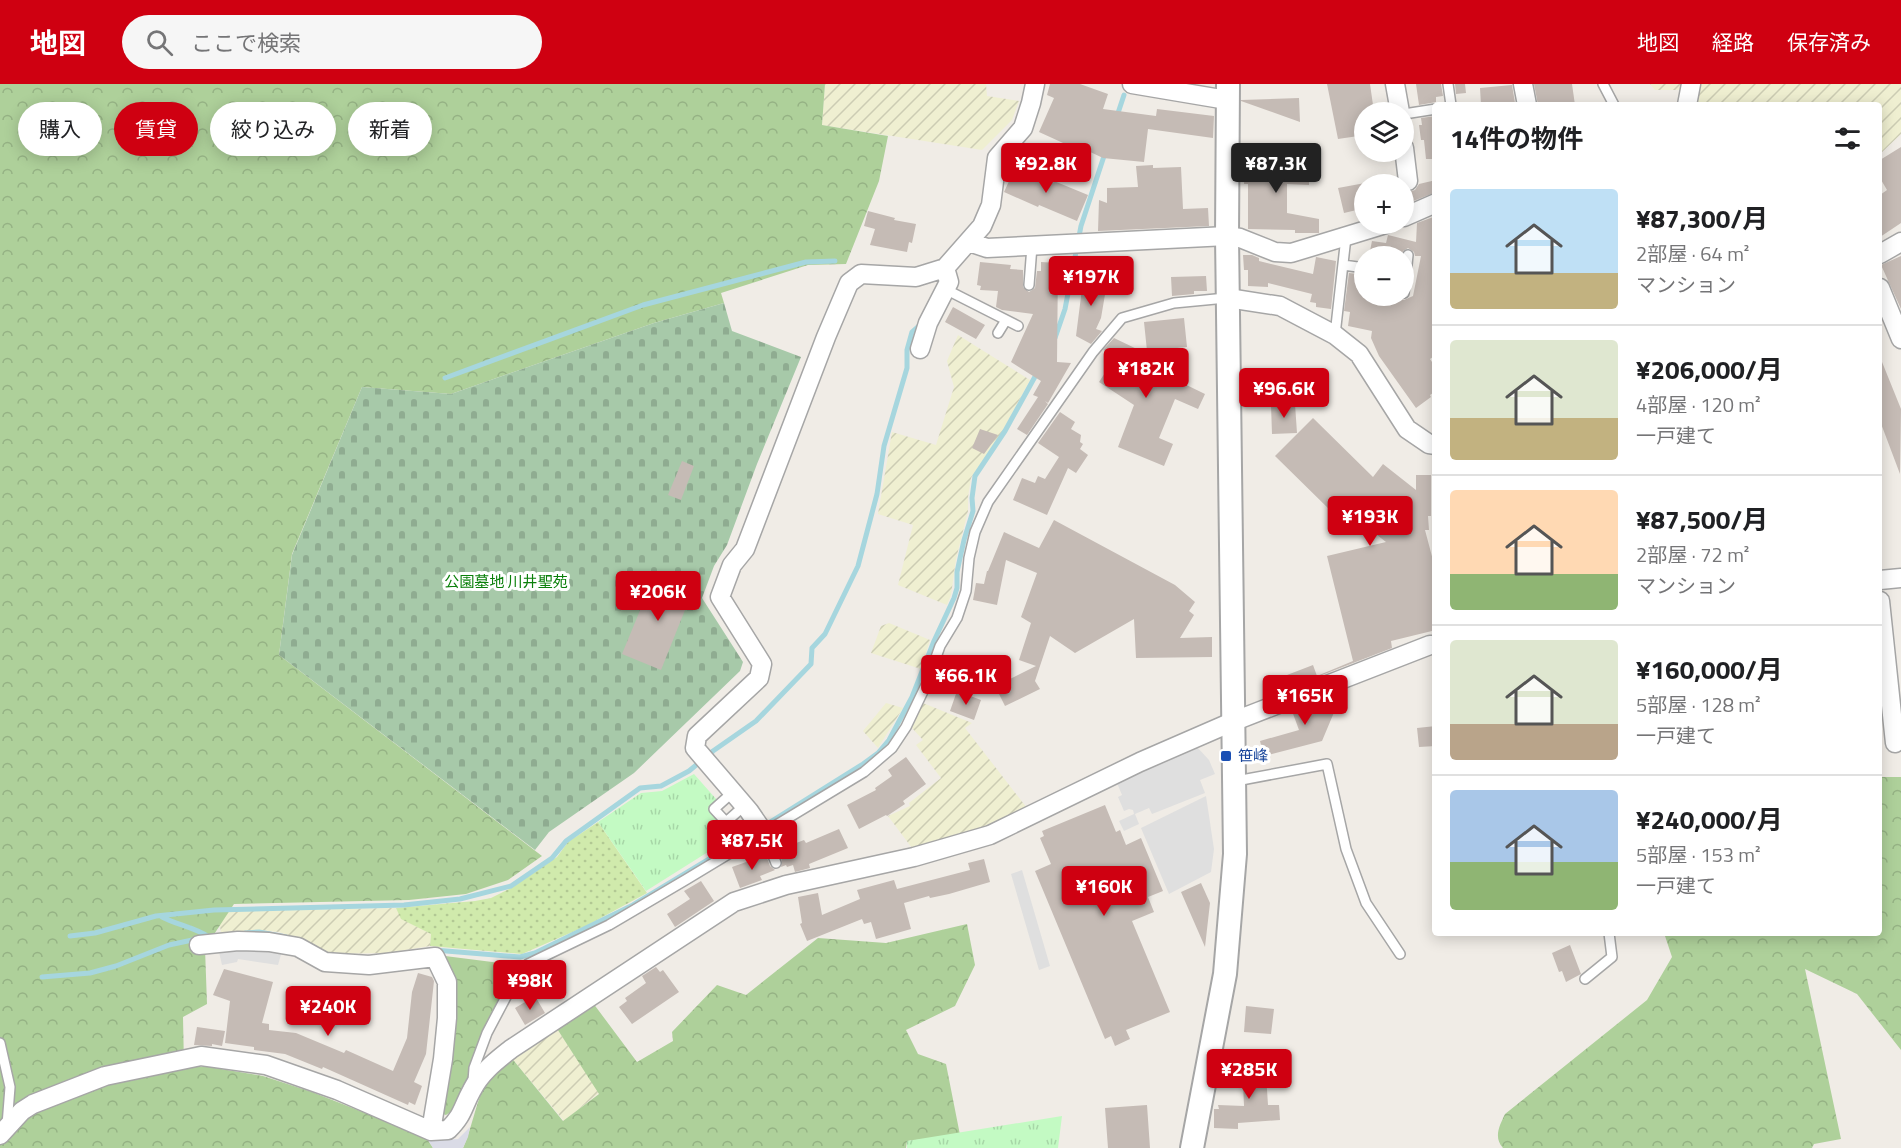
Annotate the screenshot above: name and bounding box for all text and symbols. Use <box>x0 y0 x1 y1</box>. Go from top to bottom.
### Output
search box <box>122 15 542 69</box>
text: 地図 <box>30 21 86 64</box>
icon: search <box>143 26 176 59</box>
text: ここで検索 <box>191 26 301 60</box>
text: 地図 <box>1637 26 1679 58</box>
text: 経路 <box>1712 26 1754 58</box>
text: 保存済み <box>1787 26 1871 58</box>
chip: 購入 <box>18 102 102 156</box>
chip: 賃貸 <box>114 102 198 156</box>
chip: 絞り込み <box>210 102 336 156</box>
chip: 新着 <box>348 102 432 156</box>
map controls <box>1354 102 1414 306</box>
button: layers <box>1354 102 1414 162</box>
text: 14件の物件 <box>1450 119 1583 158</box>
icon: filters <box>1831 122 1864 155</box>
pin: ¥92.8K <box>997 143 1095 194</box>
pin: ¥87.3K <box>1227 143 1325 194</box>
text: ¥92.8K <box>1015 147 1077 178</box>
text: ¥87.3K <box>1245 147 1307 178</box>
button: + <box>1354 174 1414 234</box>
text: ¥87,300/月 <box>1636 199 1768 238</box>
icon: home <box>1498 213 1570 285</box>
text: 2部屋 · 64 m² <box>1636 238 1749 269</box>
button: − <box>1354 246 1414 306</box>
pin: ¥197K <box>1049 256 1133 307</box>
text: ¥197K <box>1063 260 1119 291</box>
text: マンション <box>1636 269 1736 300</box>
pin: ¥182K <box>1104 348 1188 399</box>
text: ¥206,000/月 <box>1636 350 1783 389</box>
text: ¥182K <box>1118 352 1174 383</box>
icon: home <box>1498 364 1570 436</box>
pin: ¥96.6K <box>1235 368 1333 419</box>
text: ¥96.6K <box>1253 372 1315 403</box>
text: 4部屋 · 120 m² <box>1636 389 1761 420</box>
text: 一戸建て <box>1636 420 1716 451</box>
pin: ¥193K <box>1328 496 1412 547</box>
text: ¥193K <box>1342 500 1398 531</box>
text: ¥87,500/月 <box>1636 500 1768 539</box>
icon: home <box>1498 514 1570 586</box>
text: 2部屋 · 72 m² <box>1636 539 1749 570</box>
park label: 公園墓地 川井聖苑 <box>444 570 568 593</box>
text: マンション <box>1636 570 1736 601</box>
pin: ¥206K <box>616 571 700 622</box>
text: ¥206K <box>630 575 686 606</box>
text: ¥160,000/月 <box>1636 650 1783 689</box>
pin: ¥66.1K <box>917 655 1015 706</box>
text: ¥66.1K <box>935 659 997 690</box>
icon: home <box>1498 664 1570 736</box>
pin: ¥165K <box>1263 675 1347 726</box>
text: ¥165K <box>1277 679 1333 710</box>
text: 5部屋 · 128 m² <box>1636 689 1761 720</box>
text: 一戸建て <box>1636 720 1716 751</box>
place label: 笹峰 <box>1238 744 1268 767</box>
marker: 笹峰 <box>1219 749 1233 763</box>
text: ¥240,000/月 <box>1636 800 1783 839</box>
icon: home <box>1498 814 1570 886</box>
pin: ¥87.5K <box>703 820 801 871</box>
text: ¥87.5K <box>721 824 783 855</box>
text: 5部屋 · 153 m² <box>1636 839 1761 870</box>
pin: ¥160K <box>1062 866 1146 917</box>
text: ¥160K <box>1076 870 1132 901</box>
text: 一戸建て <box>1636 870 1716 901</box>
pin: ¥98K <box>494 960 566 1011</box>
text: ¥98K <box>507 964 553 995</box>
pin: ¥240K <box>286 986 370 1037</box>
text: ¥240K <box>300 990 356 1021</box>
pin: ¥285K <box>1207 1049 1291 1100</box>
text: ¥285K <box>1221 1053 1277 1084</box>

